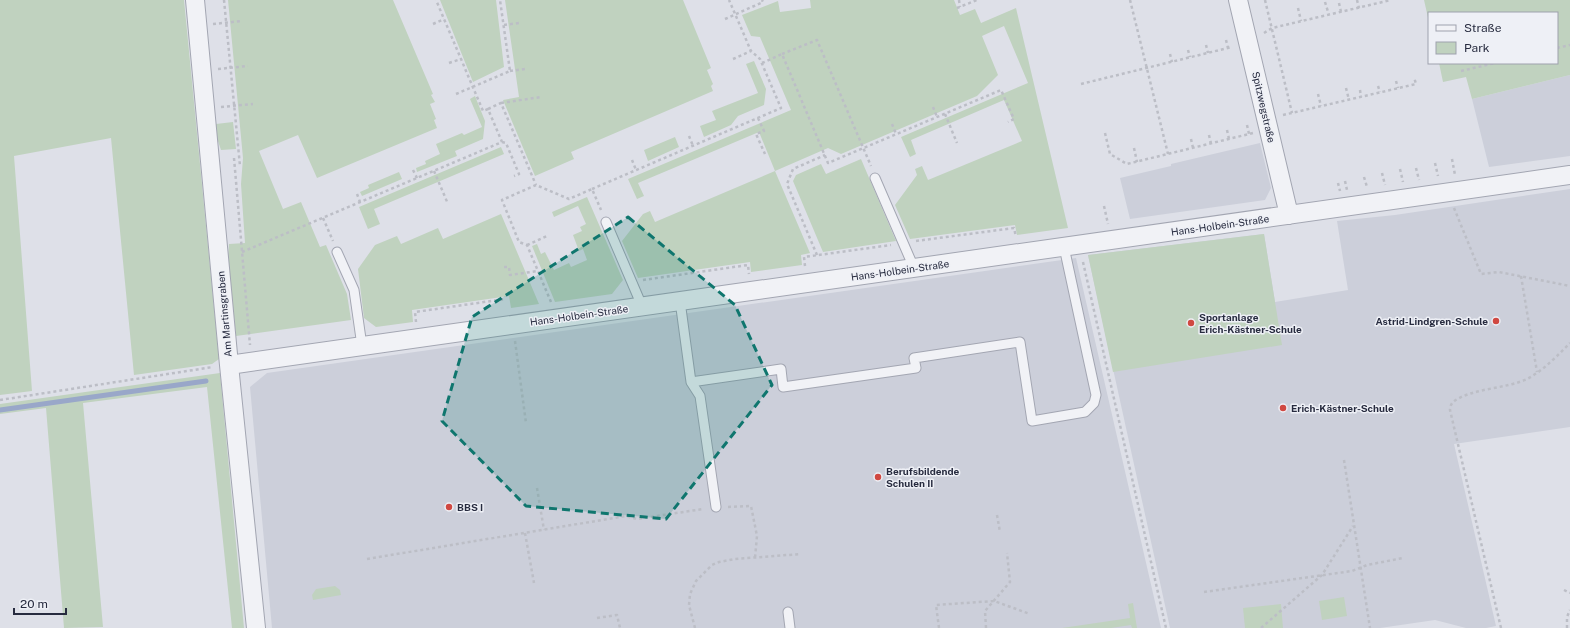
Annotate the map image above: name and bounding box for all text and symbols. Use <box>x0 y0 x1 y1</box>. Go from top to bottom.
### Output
legend <box>1428 12 1558 64</box>
text: Straße <box>1464 21 1502 35</box>
text: Park <box>1464 41 1490 55</box>
street label: Spitzwegstraße <box>1250 70 1278 144</box>
street label: Hans-Holbein-Straße <box>1170 212 1270 238</box>
street label: Hans-Holbein-Straße <box>850 257 950 283</box>
street label: Am Martinsgraben <box>214 270 234 358</box>
street label: Hans-Holbein-Straße <box>529 302 629 328</box>
place label: Sportanlage Erich-Kästner-Schule <box>1199 311 1302 335</box>
place label: Astrid-Lindgren-Schule <box>1375 315 1488 327</box>
marker: Astrid-Lindgren-Schule <box>1491 316 1501 326</box>
marker: Sportanlage Erich-Kästner-Schule <box>1186 318 1196 328</box>
place label: Erich-Kästner-Schule <box>1291 402 1394 414</box>
marker: Erich-Kästner-Schule <box>1278 403 1288 413</box>
place label: Berufsbildende Schulen II <box>886 465 960 489</box>
marker: Berufsbildende Schulen II <box>873 472 883 482</box>
place label: BBS I <box>457 501 483 513</box>
marker: BBS I <box>444 502 454 512</box>
scale bar <box>14 590 66 616</box>
text: 20 m <box>20 597 48 611</box>

